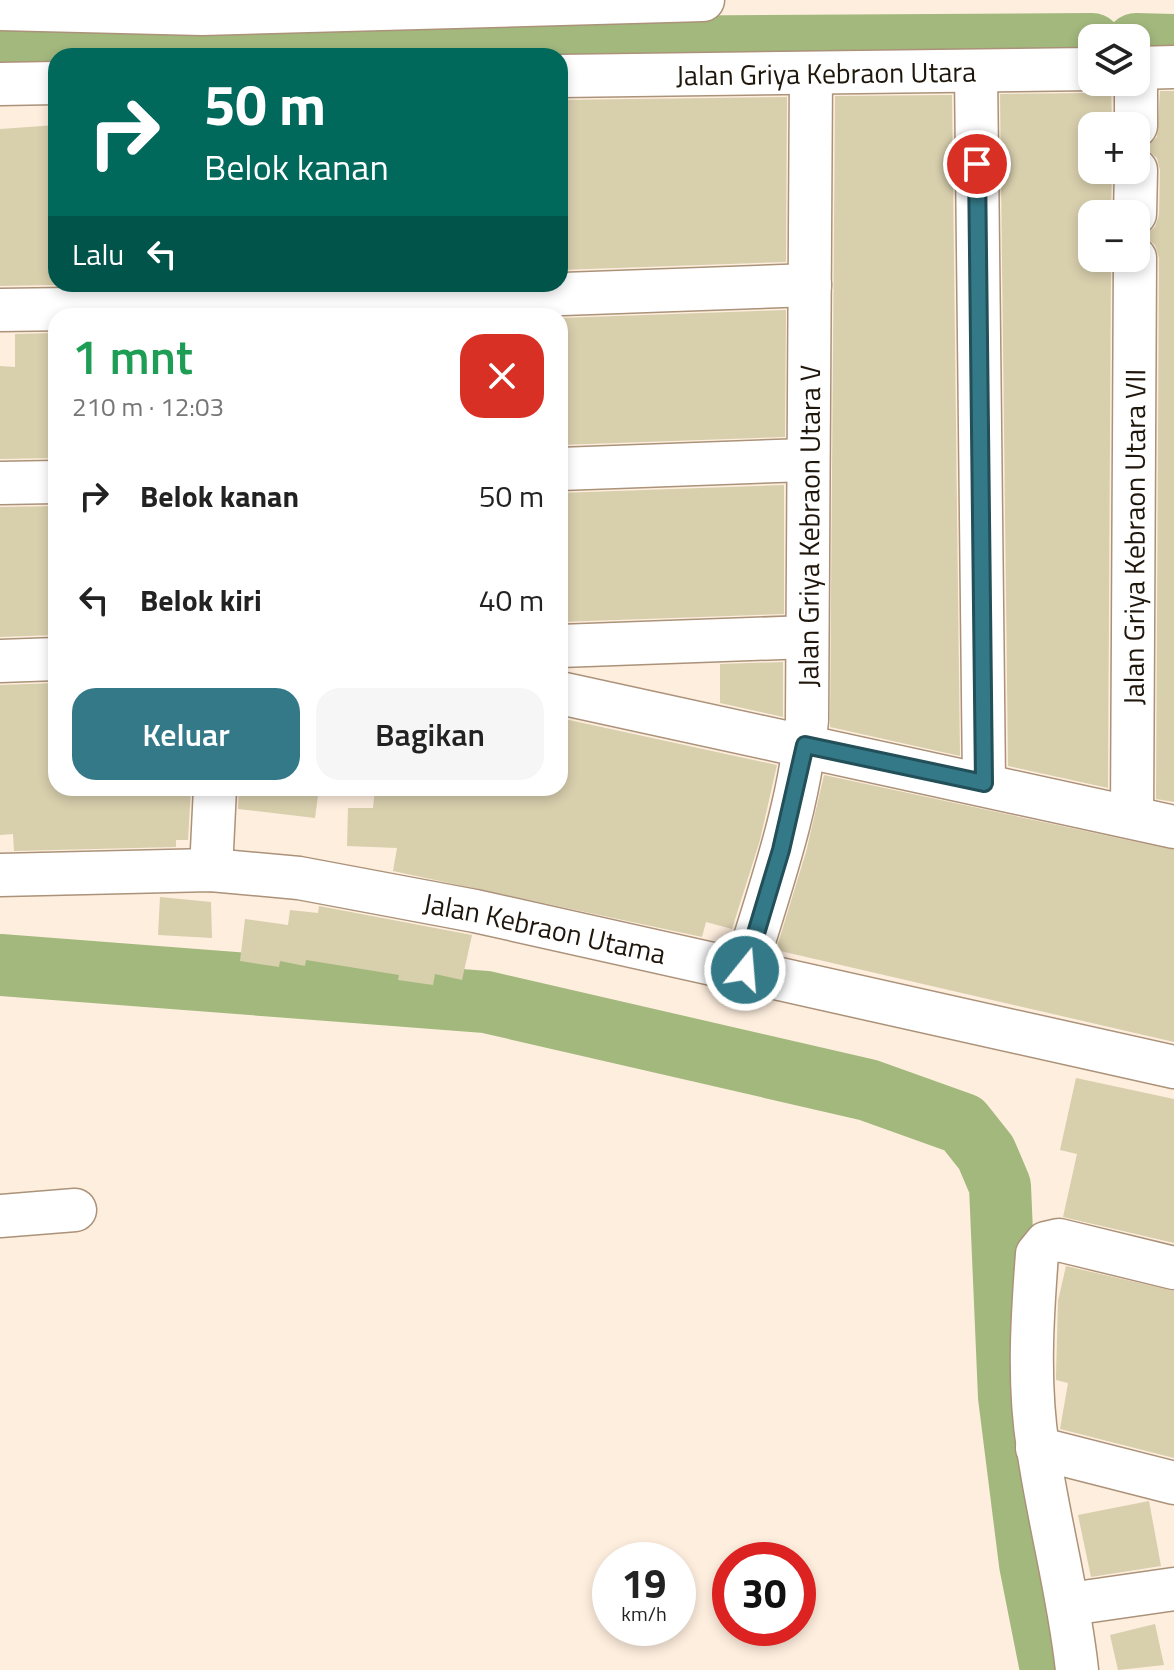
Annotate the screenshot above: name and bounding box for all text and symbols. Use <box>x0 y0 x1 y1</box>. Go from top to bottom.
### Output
map controls <box>1078 24 1150 272</box>
button: layers <box>1078 24 1150 96</box>
street label: Jalan Griya Kebraon Utara <box>676 49 976 96</box>
text: 50 m <box>204 62 326 147</box>
icon: right <box>72 80 176 184</box>
button: + <box>1078 112 1150 184</box>
pin <box>943 130 1011 198</box>
text: Belok kanan <box>204 139 389 194</box>
icon: arrive <box>955 142 999 186</box>
button: − <box>1078 200 1150 272</box>
text: Lalu <box>72 231 124 277</box>
icon: left <box>140 232 184 276</box>
text: 1 mnt <box>72 320 193 393</box>
button: close <box>460 334 544 418</box>
street label: Jalan Griya Kebraon Utara V <box>786 365 831 688</box>
street label: Jalan Griya Kebraon Utara VII <box>1111 369 1156 705</box>
text: 210 m · 12:03 <box>72 387 224 426</box>
text: Belok kanan <box>140 473 299 519</box>
text: 50 m <box>479 473 544 519</box>
icon: right <box>72 474 116 518</box>
text: Belok kiri <box>140 577 262 623</box>
text: 40 m <box>479 577 544 623</box>
icon: left <box>72 578 116 622</box>
button: Keluar <box>72 688 300 780</box>
button: Bagikan <box>316 688 544 780</box>
street label: Jalan Kebraon Utama <box>420 880 670 974</box>
position arrow <box>703 928 787 1012</box>
speed limit sign: 30 <box>712 1542 816 1646</box>
text: 19 <box>622 1553 666 1614</box>
text: km/h <box>621 1598 667 1629</box>

